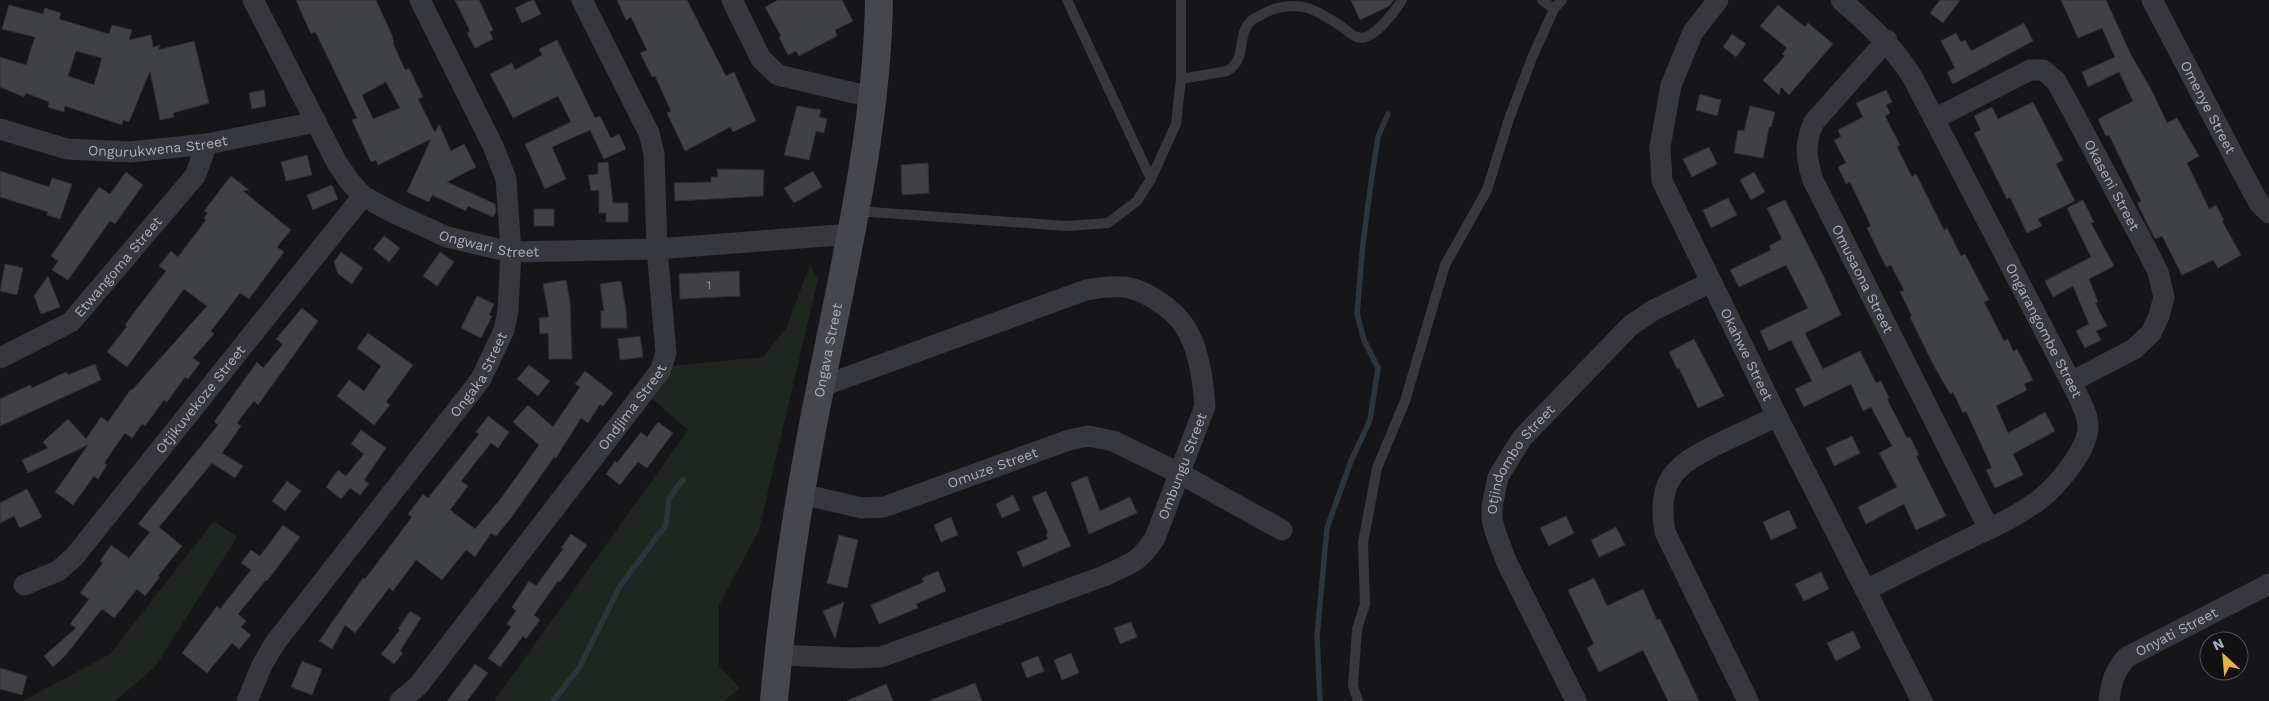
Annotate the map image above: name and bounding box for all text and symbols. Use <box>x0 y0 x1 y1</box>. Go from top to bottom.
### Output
street label: Omenye Street <box>2177 58 2239 156</box>
street label: Ongurukwena Street <box>88 132 229 160</box>
street label: Okaseni Street <box>2081 137 2143 233</box>
street label: Etwangoma Street <box>71 213 165 320</box>
street label: Omusaona Street <box>1829 222 1897 336</box>
street label: Ongwari Street <box>436 226 540 260</box>
street label: Ongarangombe Street <box>2003 260 2086 400</box>
house number: 1 <box>707 279 711 292</box>
street label: Ongava Street <box>810 302 845 399</box>
street label: Okahwe Street <box>1717 305 1776 403</box>
street label: Ongaka Street <box>446 329 510 420</box>
street label: Otjikuvekoze Street <box>152 342 248 457</box>
street label: Ondjima Street <box>594 363 670 453</box>
street label: Otjindombo Street <box>1484 401 1558 514</box>
street label: Ombungu Street <box>1155 411 1210 522</box>
street label: Omuze Street <box>945 444 1040 491</box>
street label: Onyati Street <box>2133 604 2220 659</box>
north arrow <box>2199 631 2249 681</box>
text: N <box>2210 635 2226 654</box>

